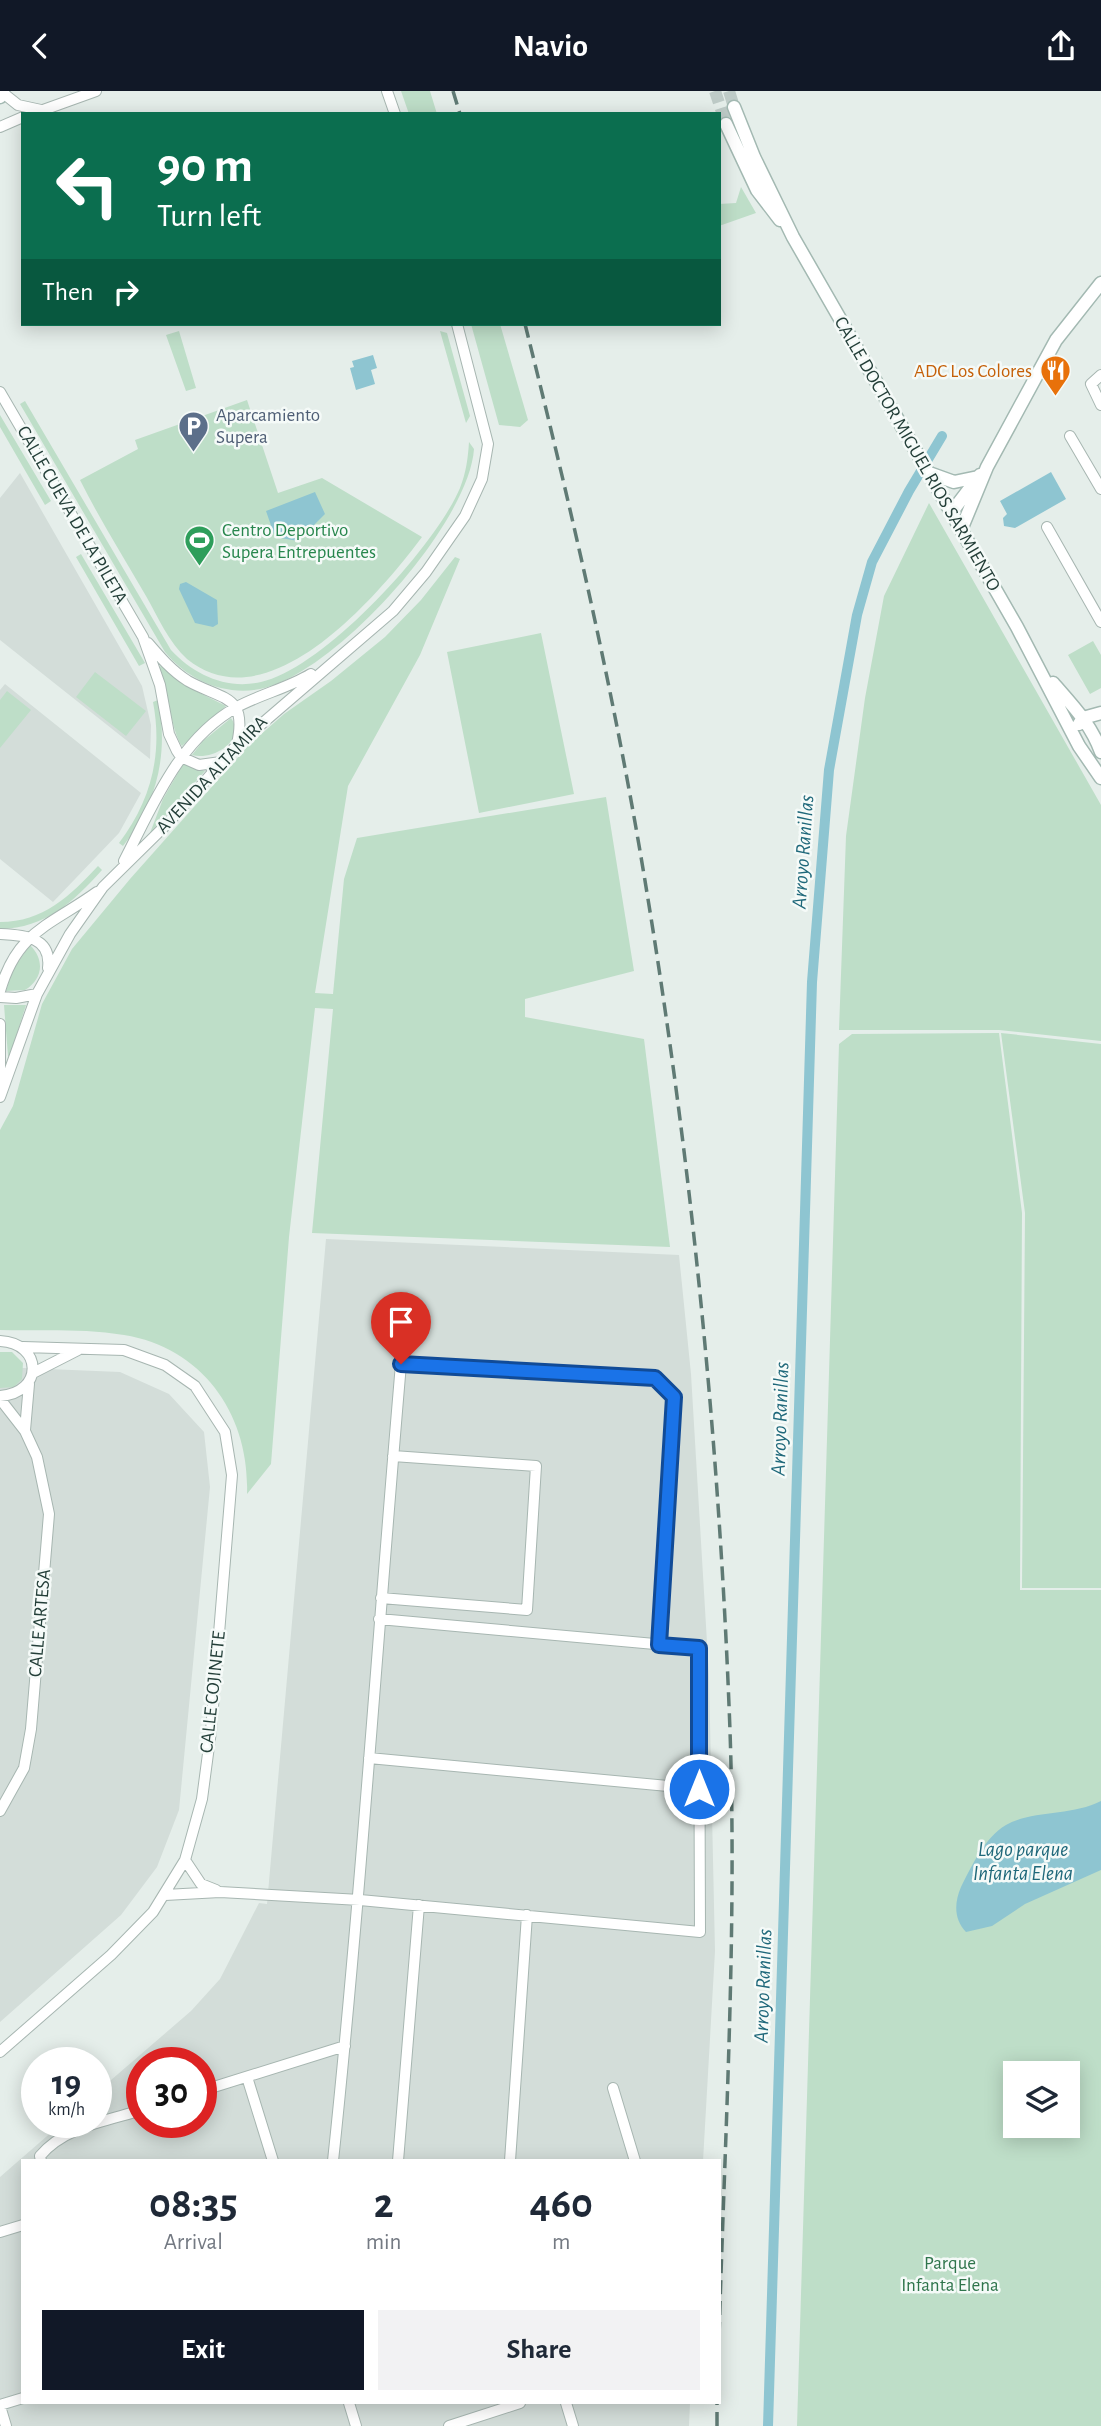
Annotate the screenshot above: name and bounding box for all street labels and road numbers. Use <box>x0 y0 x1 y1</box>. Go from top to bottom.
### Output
street label: CALLE DOCTOR MIGUEL RIOS SARMIENTO <box>830 314 1004 594</box>
street label: CALLE CUEVA DE LA PILETA <box>13 423 131 607</box>
street label: AVENIDA ALTAMIRA <box>153 712 271 838</box>
street label: CALLE ARTESA <box>26 1568 54 1678</box>
street label: CALLE COJINETE <box>197 1630 229 1754</box>

